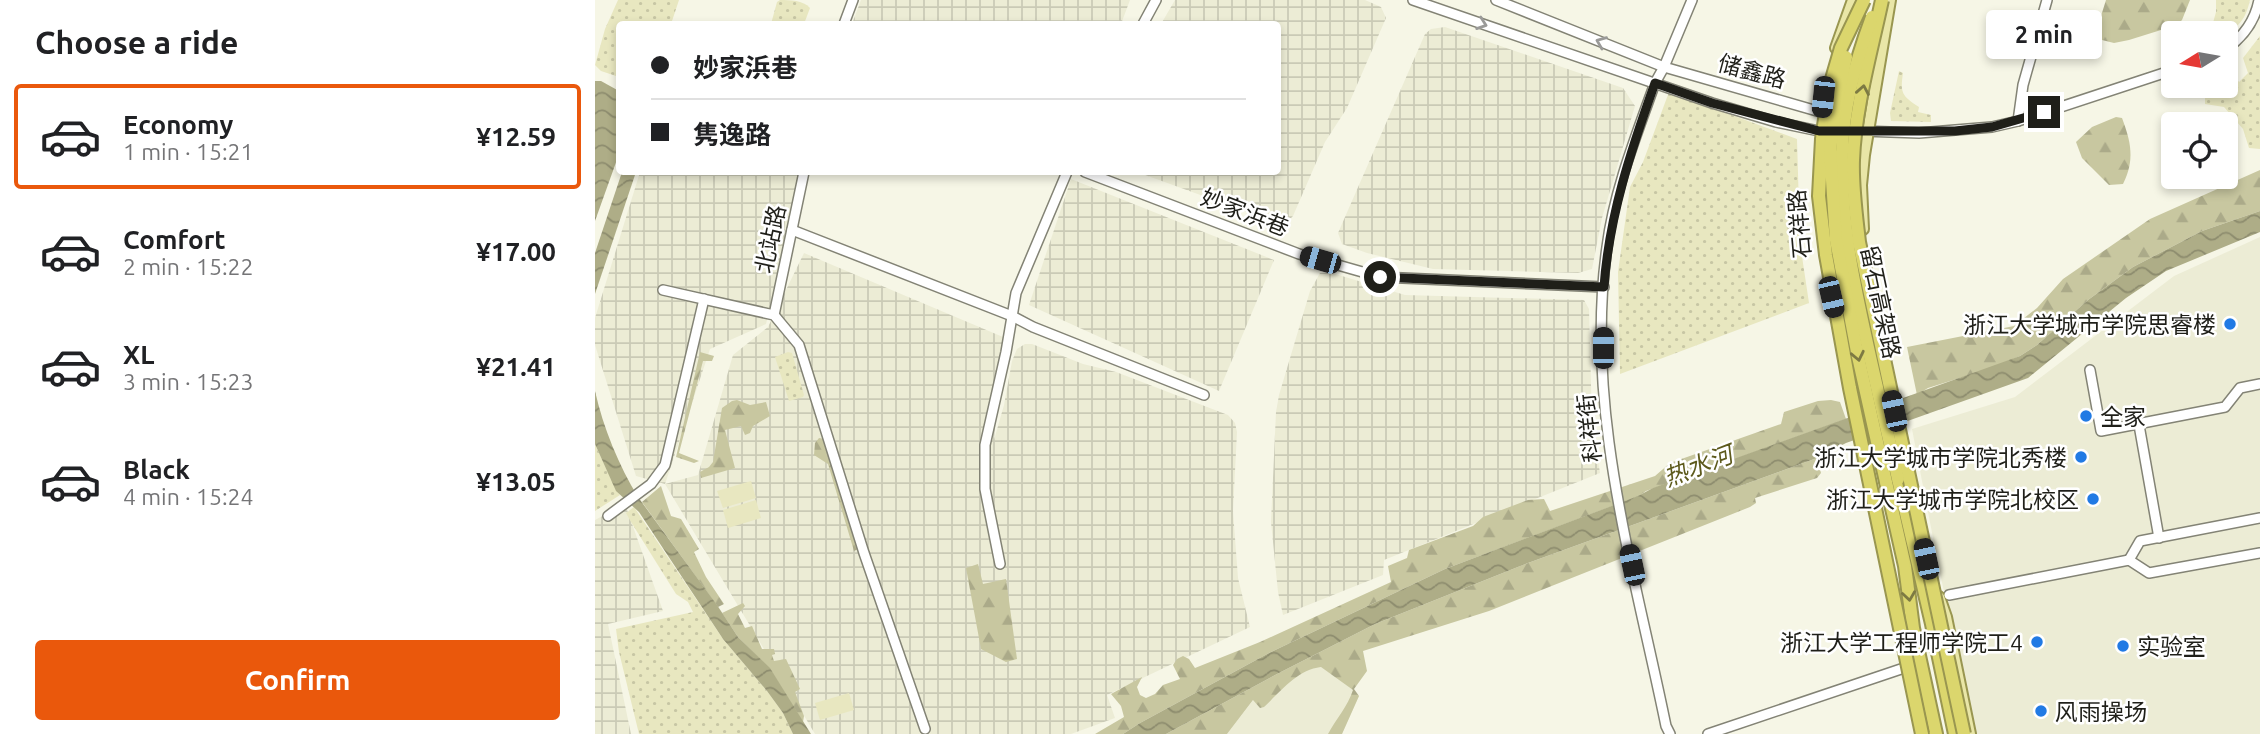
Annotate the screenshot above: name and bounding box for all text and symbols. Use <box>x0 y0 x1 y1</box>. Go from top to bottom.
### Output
callout: 2 min <box>1986 10 2102 60</box>
one-way arrow <box>1476 16 1488 30</box>
north arrow <box>2161 21 2238 98</box>
map controls <box>2161 21 2238 189</box>
text: 2 min <box>2015 22 2073 47</box>
text: Choose a ride <box>35 24 238 60</box>
one-way arrow <box>1595 36 1608 50</box>
street label: 储鑫路 <box>1715 50 1789 92</box>
text: 妙家浜巷 <box>693 53 797 82</box>
car <box>1811 75 1836 119</box>
one-way arrow <box>1855 84 1870 96</box>
route end <box>2028 96 2060 128</box>
icon: car <box>39 105 102 168</box>
text: Economy <box>123 110 233 139</box>
button: locate <box>2161 112 2238 189</box>
text: 隽逸路 <box>693 120 771 149</box>
text: ¥12.59 <box>476 122 556 151</box>
text: 1 min · 15:21 <box>123 139 254 164</box>
street label: 妙家浜巷 <box>1198 184 1292 240</box>
street label: 石祥路 <box>1784 189 1814 259</box>
street label: 北站路 <box>751 203 789 275</box>
icon: car <box>39 220 102 283</box>
text: Comfort <box>123 225 226 254</box>
text: ¥17.00 <box>476 237 556 266</box>
street label: 留石高架路 <box>1857 243 1905 361</box>
car <box>1297 244 1344 276</box>
text: 2 min · 15:22 <box>123 254 254 279</box>
route start <box>1364 261 1396 293</box>
car <box>1817 274 1846 320</box>
place label: 浙江大学城市学院思睿楼 <box>1963 312 2216 337</box>
marker: 浙江大学城市学院思睿楼 <box>2222 316 2238 332</box>
car <box>1593 327 1614 369</box>
icon: car <box>39 335 102 398</box>
text: XL <box>123 340 154 369</box>
one-way arrow <box>1849 350 1864 362</box>
text: ¥21.41 <box>476 352 556 381</box>
text: 3 min · 15:23 <box>123 369 254 394</box>
car <box>1880 388 1909 434</box>
street label: 科祥街 <box>1573 392 1605 464</box>
place label: 全家 <box>2100 404 2146 429</box>
marker: 全家 <box>2078 408 2094 424</box>
water label: 热水河 <box>1660 439 1740 492</box>
place label: 浙江大学城市学院北秀楼 <box>1814 445 2067 470</box>
marker: 浙江大学城市学院北秀楼 <box>2073 449 2089 465</box>
icon: car <box>39 450 102 513</box>
text: Black <box>123 455 190 484</box>
text: ¥13.05 <box>476 467 556 496</box>
text: 4 min · 15:24 <box>123 484 254 509</box>
place label: 浙江大学城市学院北校区 <box>1826 487 2079 512</box>
marker: 浙江大学城市学院北校区 <box>2085 491 2101 507</box>
car <box>1912 536 1941 582</box>
car <box>1618 542 1647 588</box>
one-way arrow <box>1902 591 1917 602</box>
place label: 浙江大学工程师学院工4 <box>1780 630 2023 655</box>
marker: 浙江大学工程师学院工4 <box>2029 634 2045 650</box>
place label: 实验室 <box>2137 634 2206 659</box>
marker: 实验室 <box>2115 638 2131 654</box>
button: Confirm <box>35 640 560 720</box>
place label: 风雨操场 <box>2055 699 2147 724</box>
marker: 风雨操场 <box>2033 703 2049 719</box>

